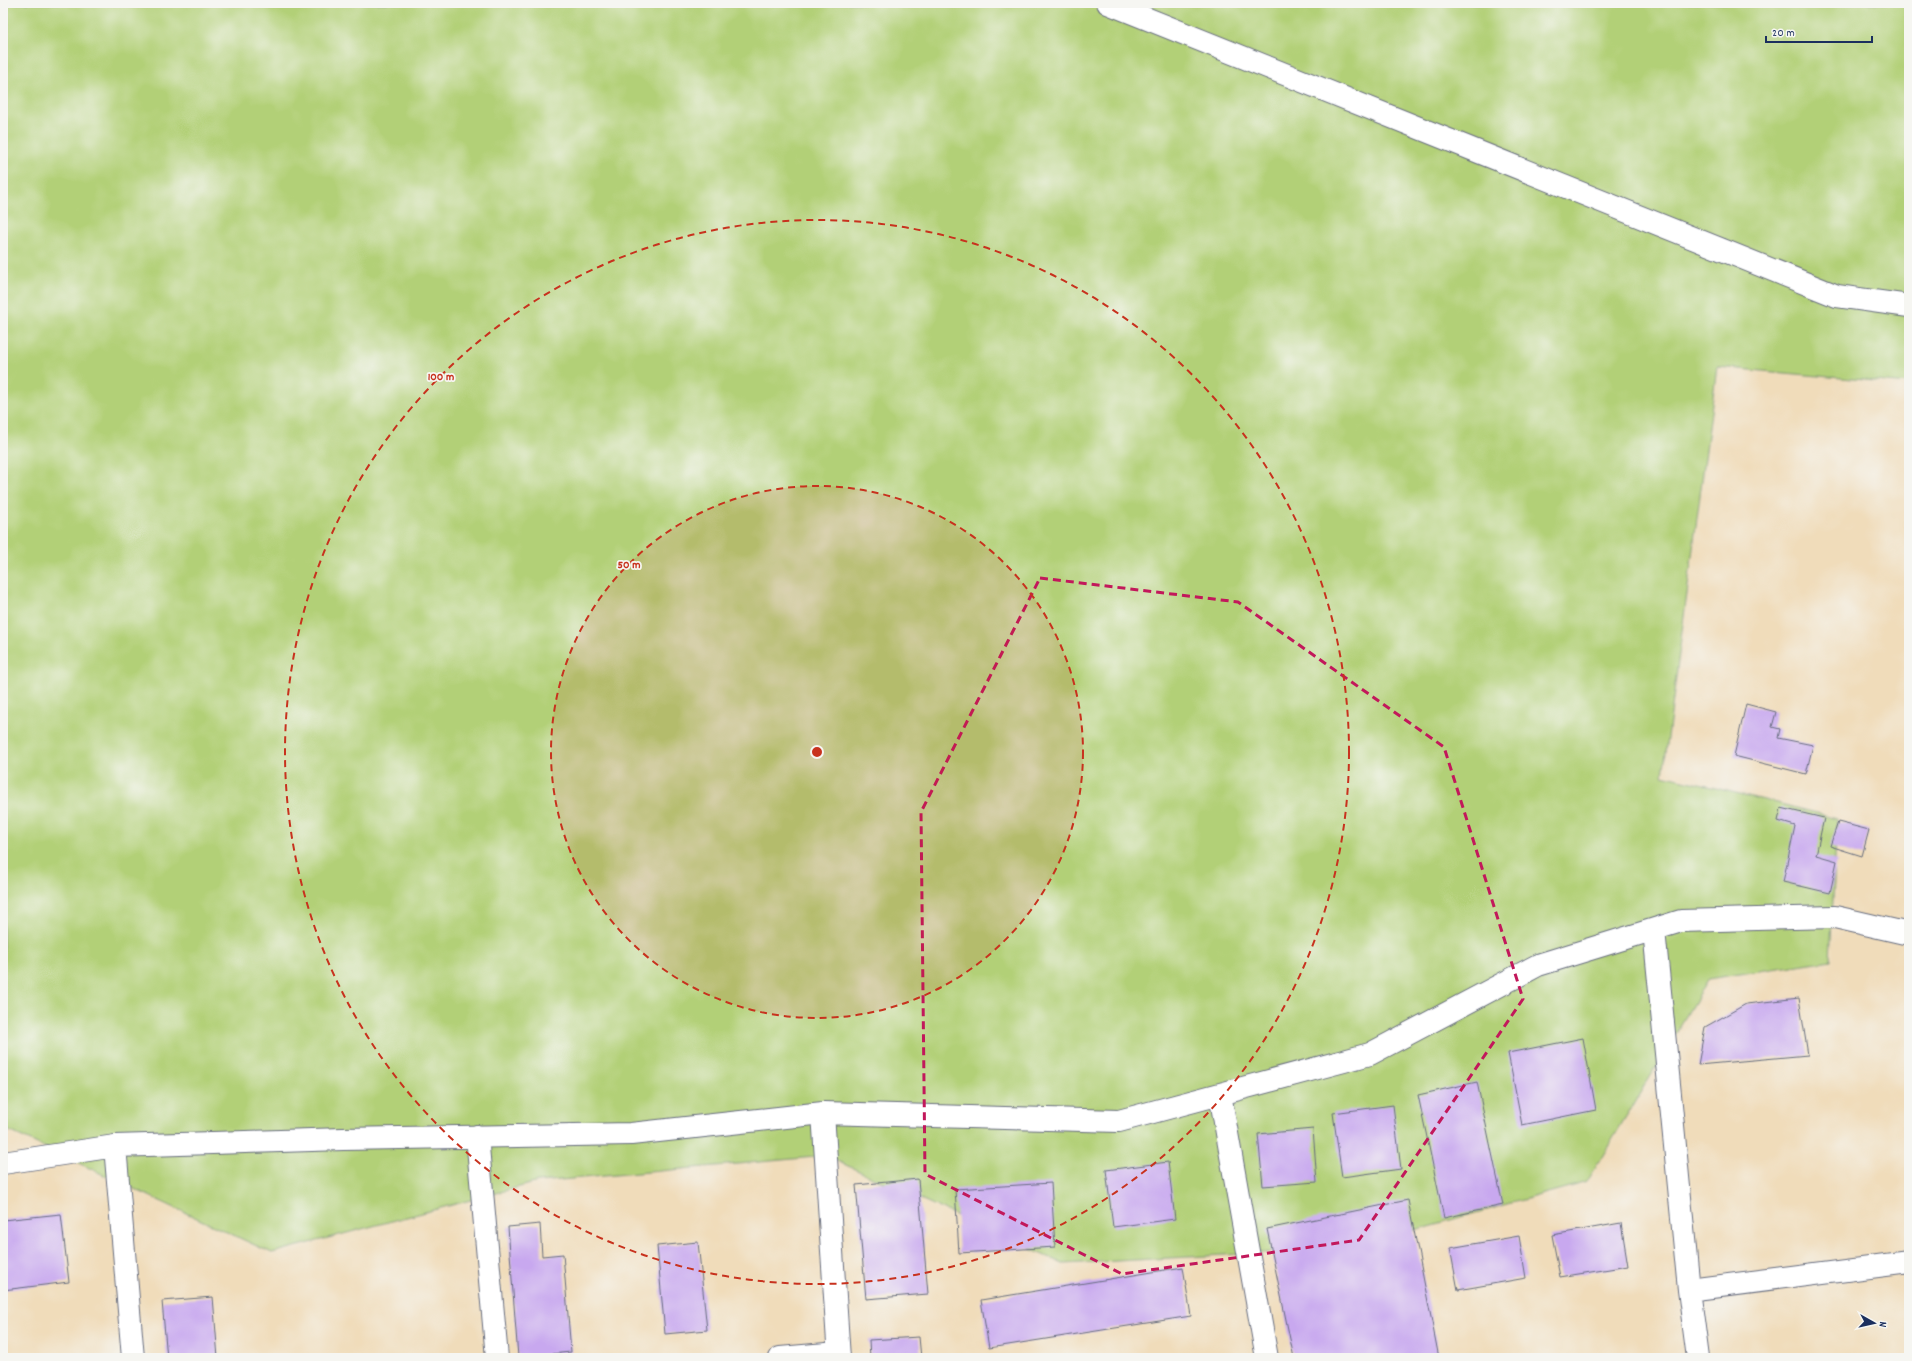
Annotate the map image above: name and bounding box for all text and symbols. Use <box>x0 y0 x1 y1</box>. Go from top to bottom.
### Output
scale bar <box>1766 18 1872 44</box>
text: 20 m <box>1772 25 1795 42</box>
text: 100 m <box>428 369 454 386</box>
text: 50 m <box>617 557 641 574</box>
centre of rings <box>810 745 824 759</box>
north arrow <box>1854 1303 1894 1343</box>
text: N <box>1874 1320 1890 1328</box>

